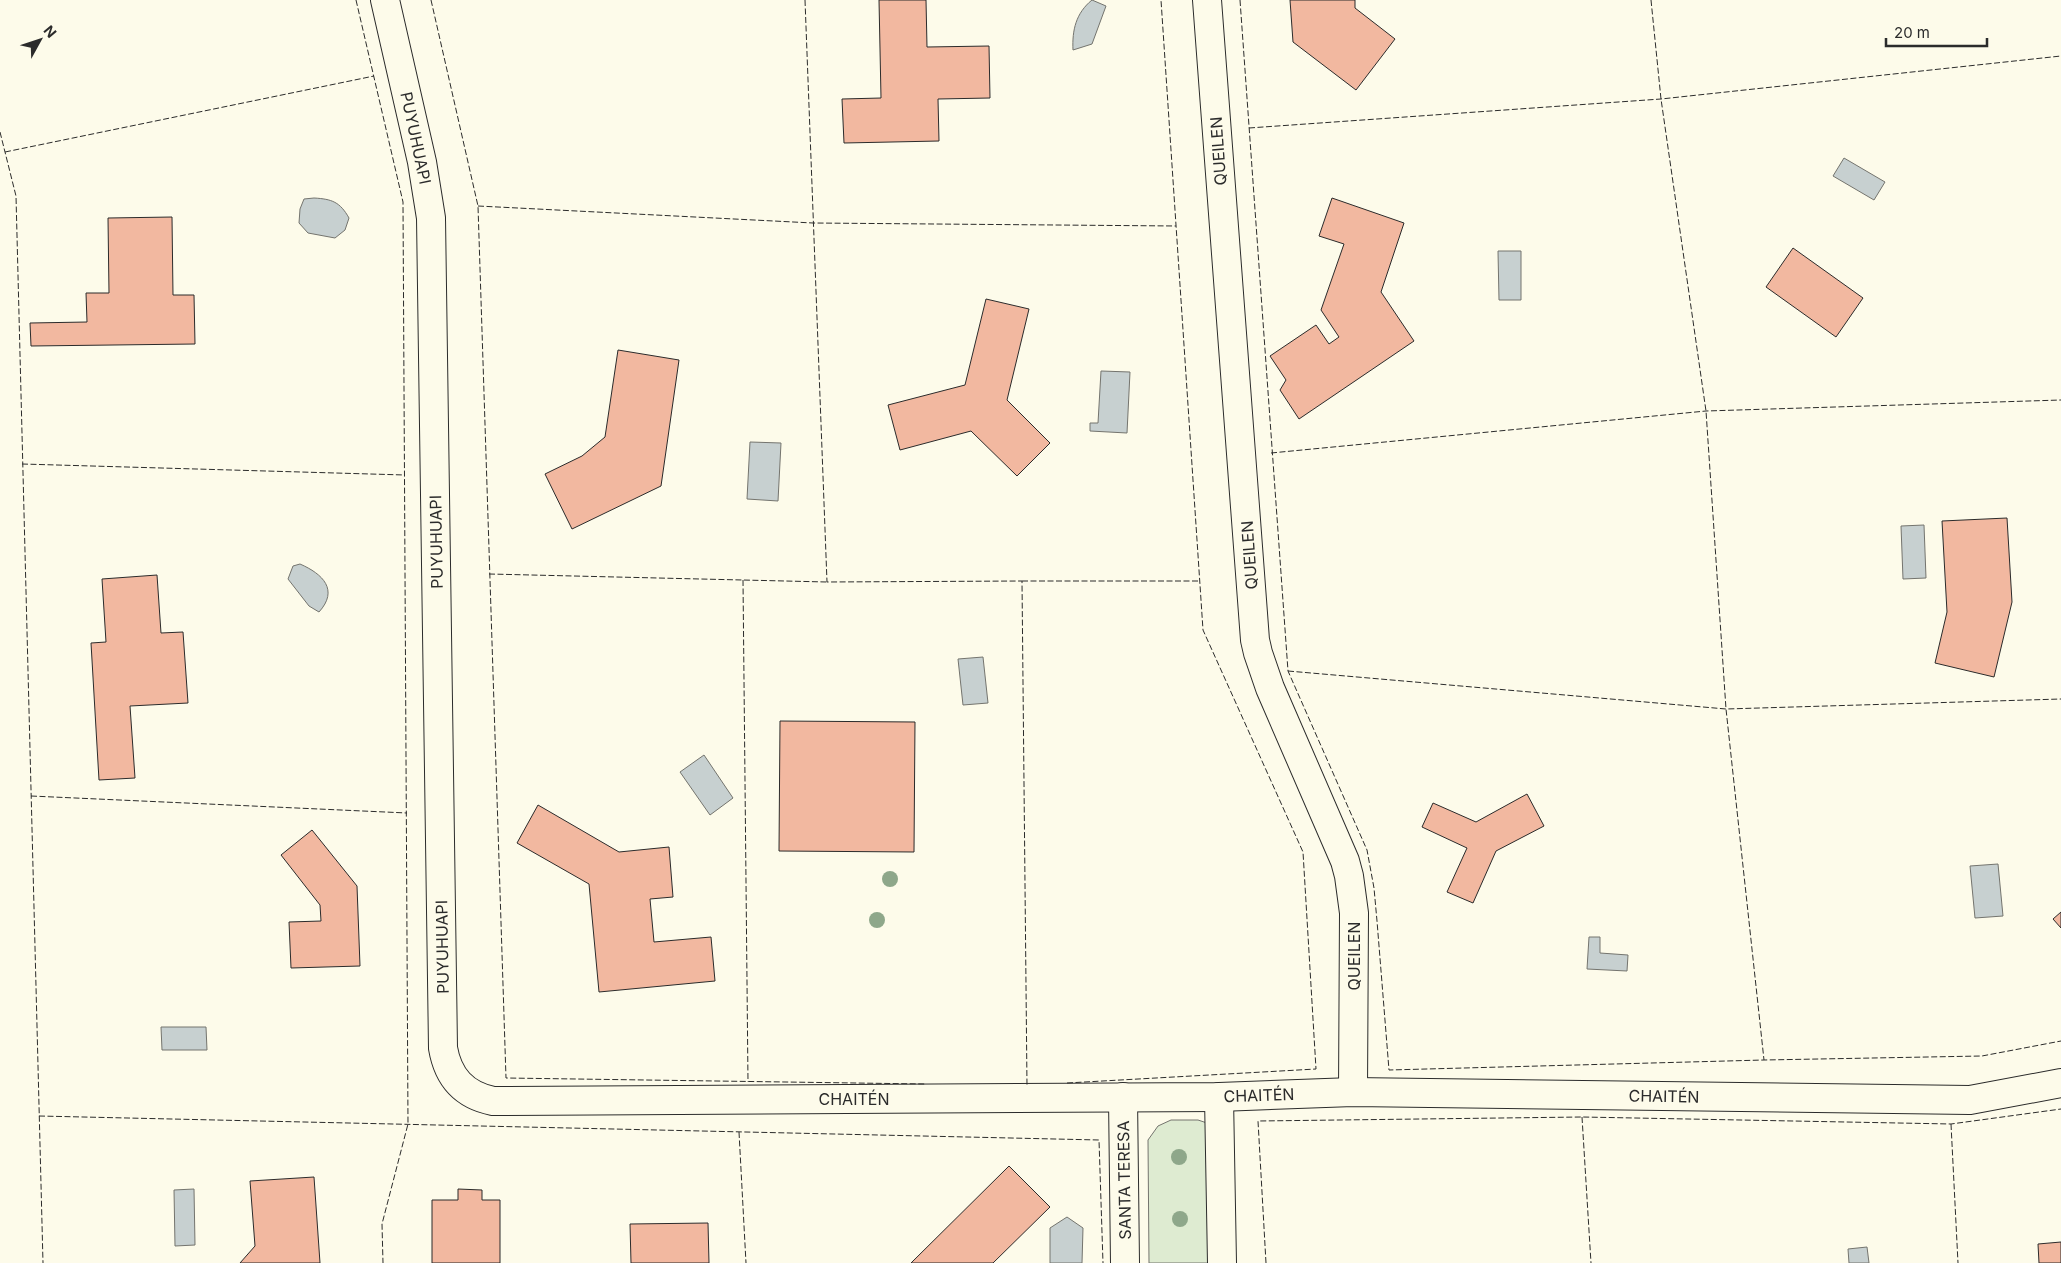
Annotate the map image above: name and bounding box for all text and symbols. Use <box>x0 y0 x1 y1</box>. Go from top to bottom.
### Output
north arrow <box>15 15 65 65</box>
scale bar <box>1886 15 1987 47</box>
text: N <box>40 22 60 41</box>
text: 20 m <box>1894 23 1930 42</box>
street label: PUYUHUAPI <box>396 90 436 186</box>
street label: QUEILEN <box>1206 116 1230 186</box>
street label: PUYUHUAPI <box>425 495 447 589</box>
street label: QUEILEN <box>1237 520 1261 590</box>
street label: PUYUHUAPI <box>431 900 453 994</box>
street label: QUEILEN <box>1344 922 1364 990</box>
street label: CHAITÉN <box>1223 1084 1295 1106</box>
street label: CHAITÉN <box>1628 1085 1700 1107</box>
street label: CHAITÉN <box>819 1089 889 1109</box>
street label: SANTA TERESA <box>1113 1120 1135 1240</box>

